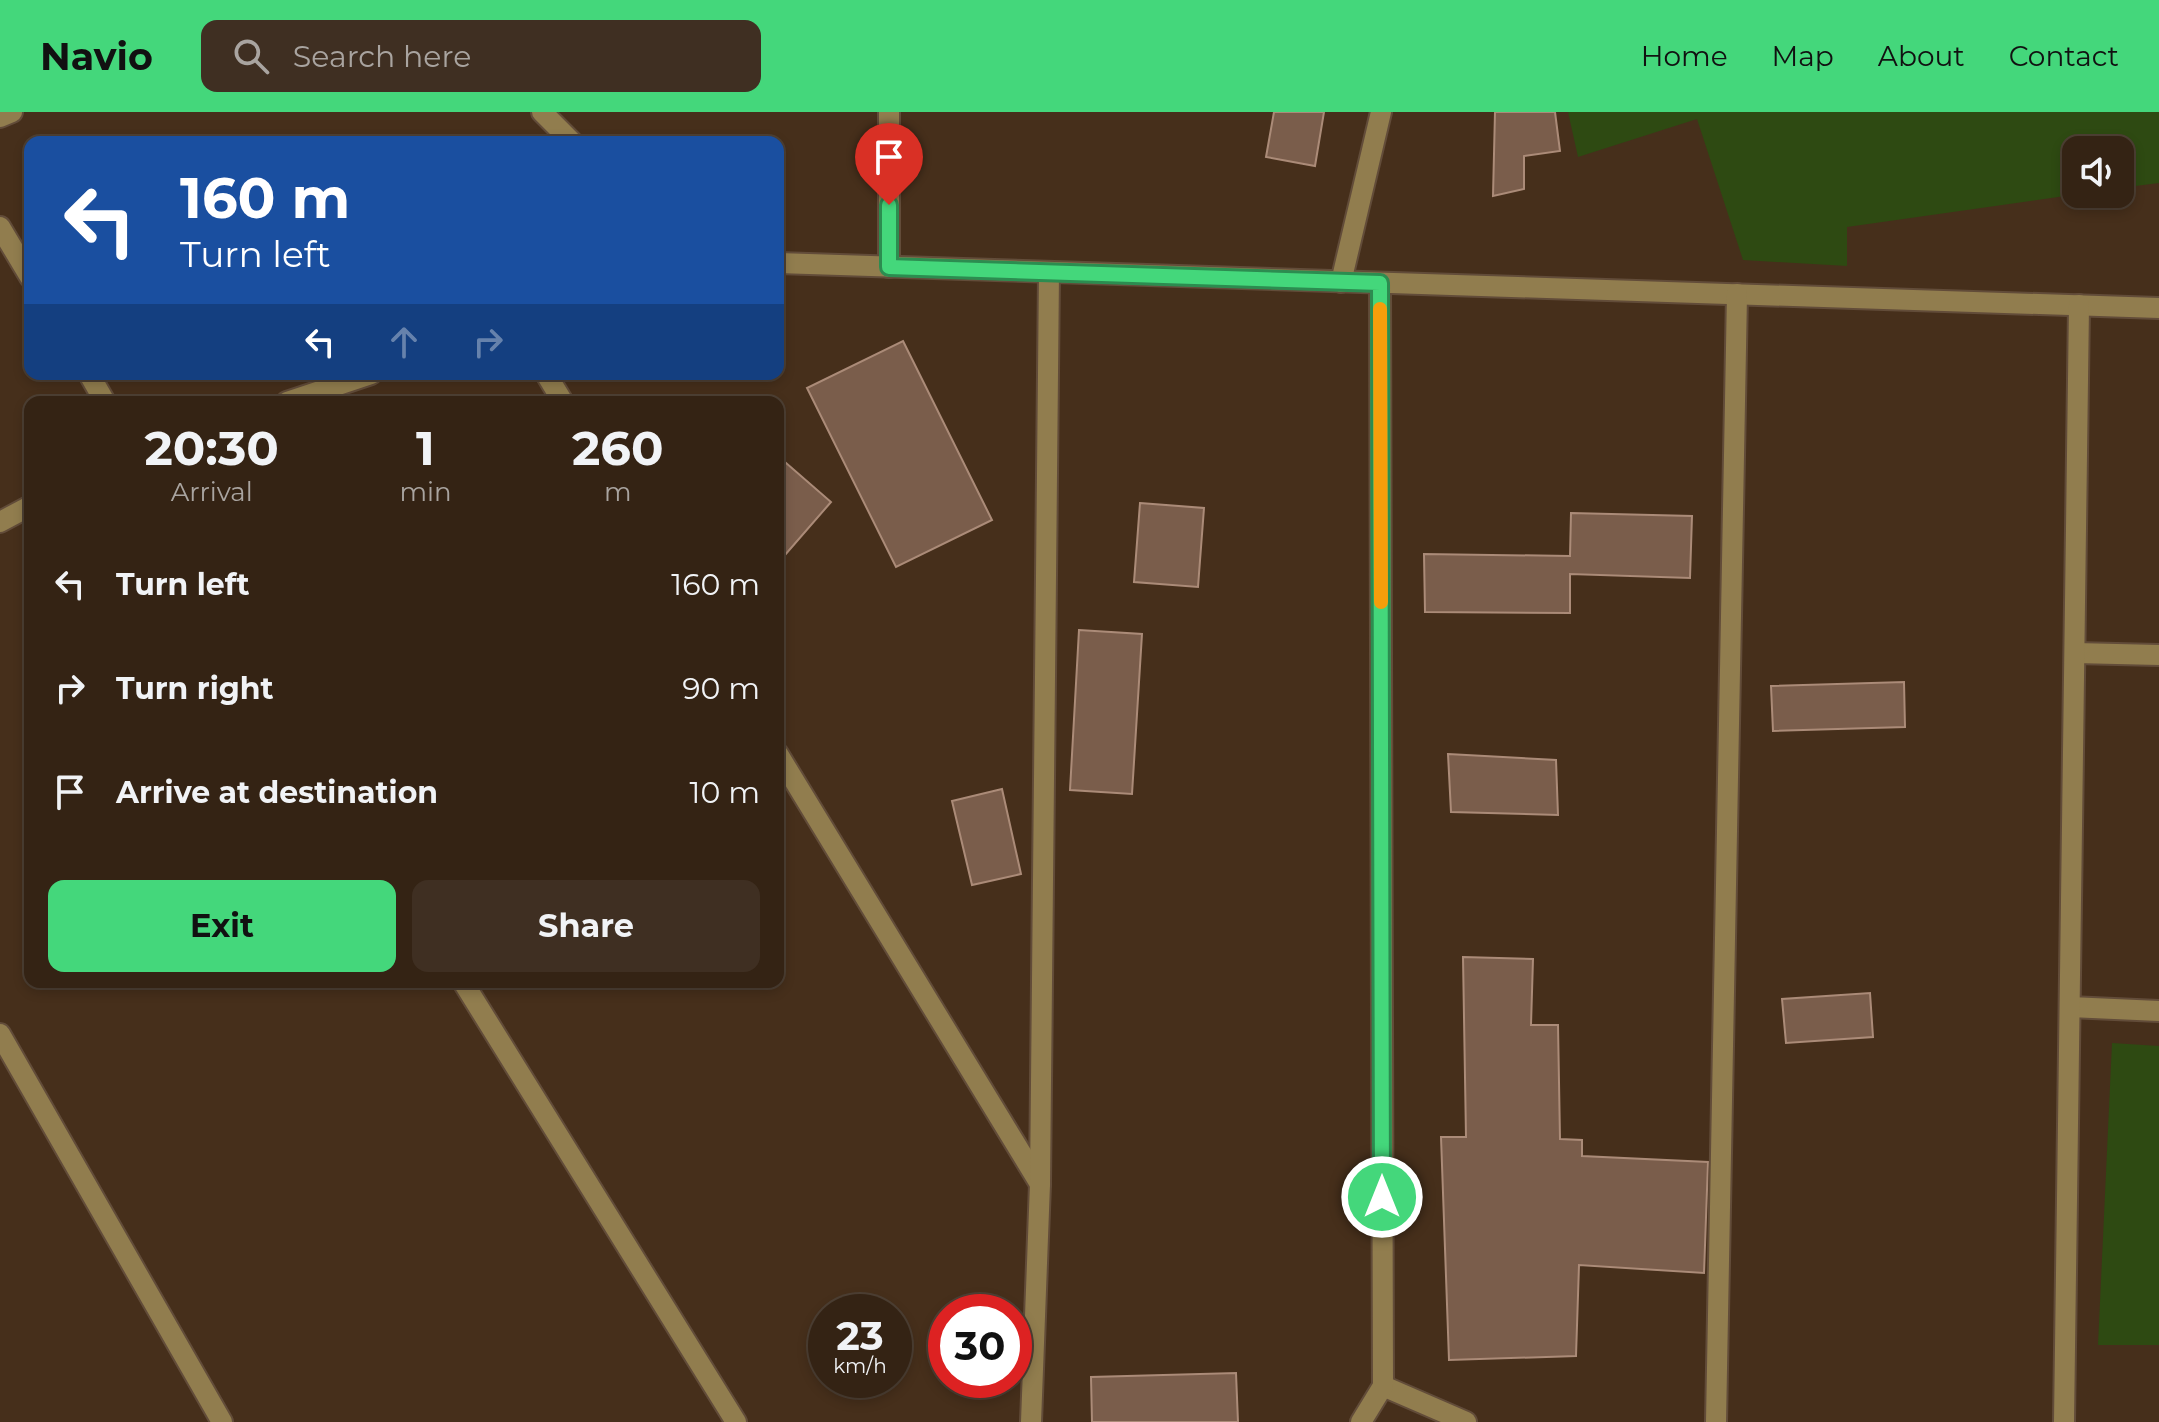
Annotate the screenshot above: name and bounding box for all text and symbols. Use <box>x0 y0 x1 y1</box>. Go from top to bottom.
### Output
search box <box>201 20 761 92</box>
text: Navio <box>40 33 153 80</box>
icon: search <box>229 34 273 78</box>
text: Search here <box>293 38 471 75</box>
text: Home <box>1641 39 1728 73</box>
text: Map <box>1772 39 1834 73</box>
text: About <box>1878 39 1965 73</box>
text: Contact <box>2009 39 2119 73</box>
pin <box>855 123 923 205</box>
icon: arrive <box>867 135 911 179</box>
map controls <box>2062 136 2134 208</box>
button: sound <box>2062 136 2134 208</box>
text: 160 m <box>180 164 350 232</box>
icon: left <box>48 168 152 272</box>
text: Turn left <box>180 232 331 276</box>
icon: left <box>298 320 342 364</box>
icon: ahead <box>382 320 426 364</box>
icon: right <box>466 320 510 364</box>
text: 20:30 <box>144 419 279 477</box>
text: 1 <box>416 419 435 477</box>
text: 260 <box>572 419 664 477</box>
text: Arrival <box>171 476 253 508</box>
text: min <box>399 476 452 508</box>
text: m <box>604 476 632 508</box>
icon: left <box>48 562 92 606</box>
text: Turn left <box>116 566 249 603</box>
text: 160 m <box>671 566 760 603</box>
icon: right <box>48 666 92 710</box>
text: Turn right <box>116 670 273 707</box>
text: 90 m <box>682 670 760 707</box>
icon: arrive <box>48 770 92 814</box>
text: Arrive at destination <box>116 774 438 811</box>
text: 10 m <box>690 774 760 811</box>
button: Exit <box>48 880 396 972</box>
button: Share <box>412 880 760 972</box>
position arrow <box>1340 1155 1424 1239</box>
speed limit sign: 30 <box>928 1294 1032 1398</box>
text: 23 <box>836 1311 884 1360</box>
text: km/h <box>833 1354 887 1378</box>

